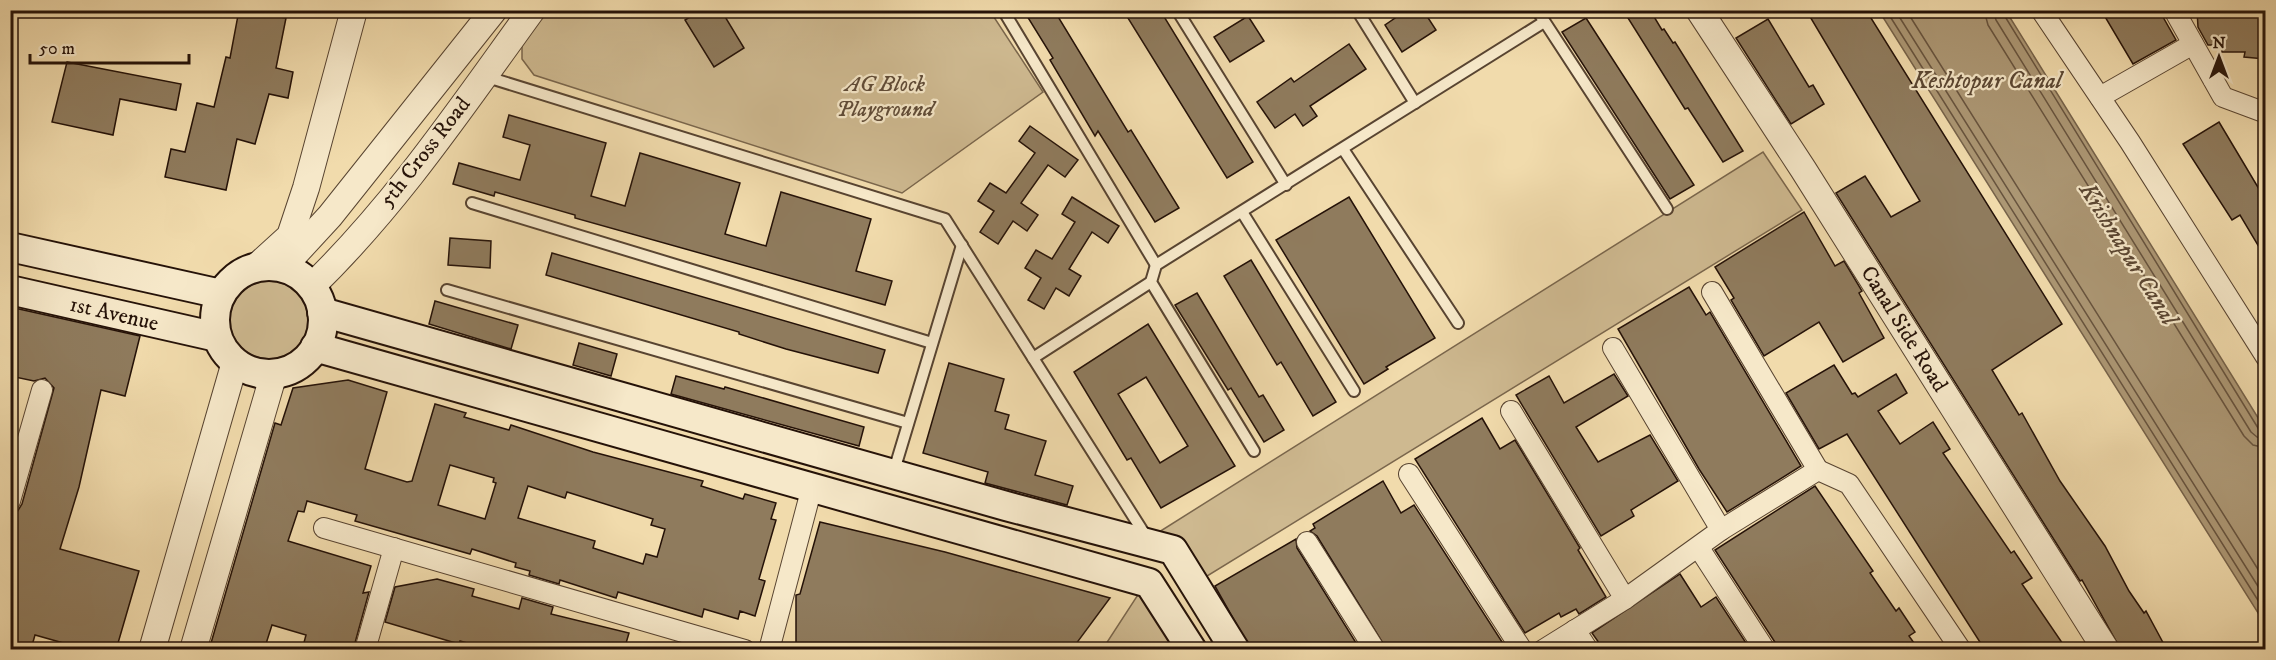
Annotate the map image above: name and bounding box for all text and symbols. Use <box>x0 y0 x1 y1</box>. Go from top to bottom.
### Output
scale bar <box>30 27 189 65</box>
north arrow <box>2189 27 2249 87</box>
text: N <box>2212 33 2226 53</box>
text: 50 m <box>39 38 75 60</box>
water label: Keshtopur Canal <box>1911 66 2065 96</box>
park label: AG Block Playground <box>836 71 937 123</box>
street label: 5th Cross Road <box>374 91 476 213</box>
water label: Krishnapur Canal <box>2072 176 2185 333</box>
street label: Canal Side Road <box>1854 261 1954 397</box>
street label: 1st Avenue <box>67 291 161 337</box>

